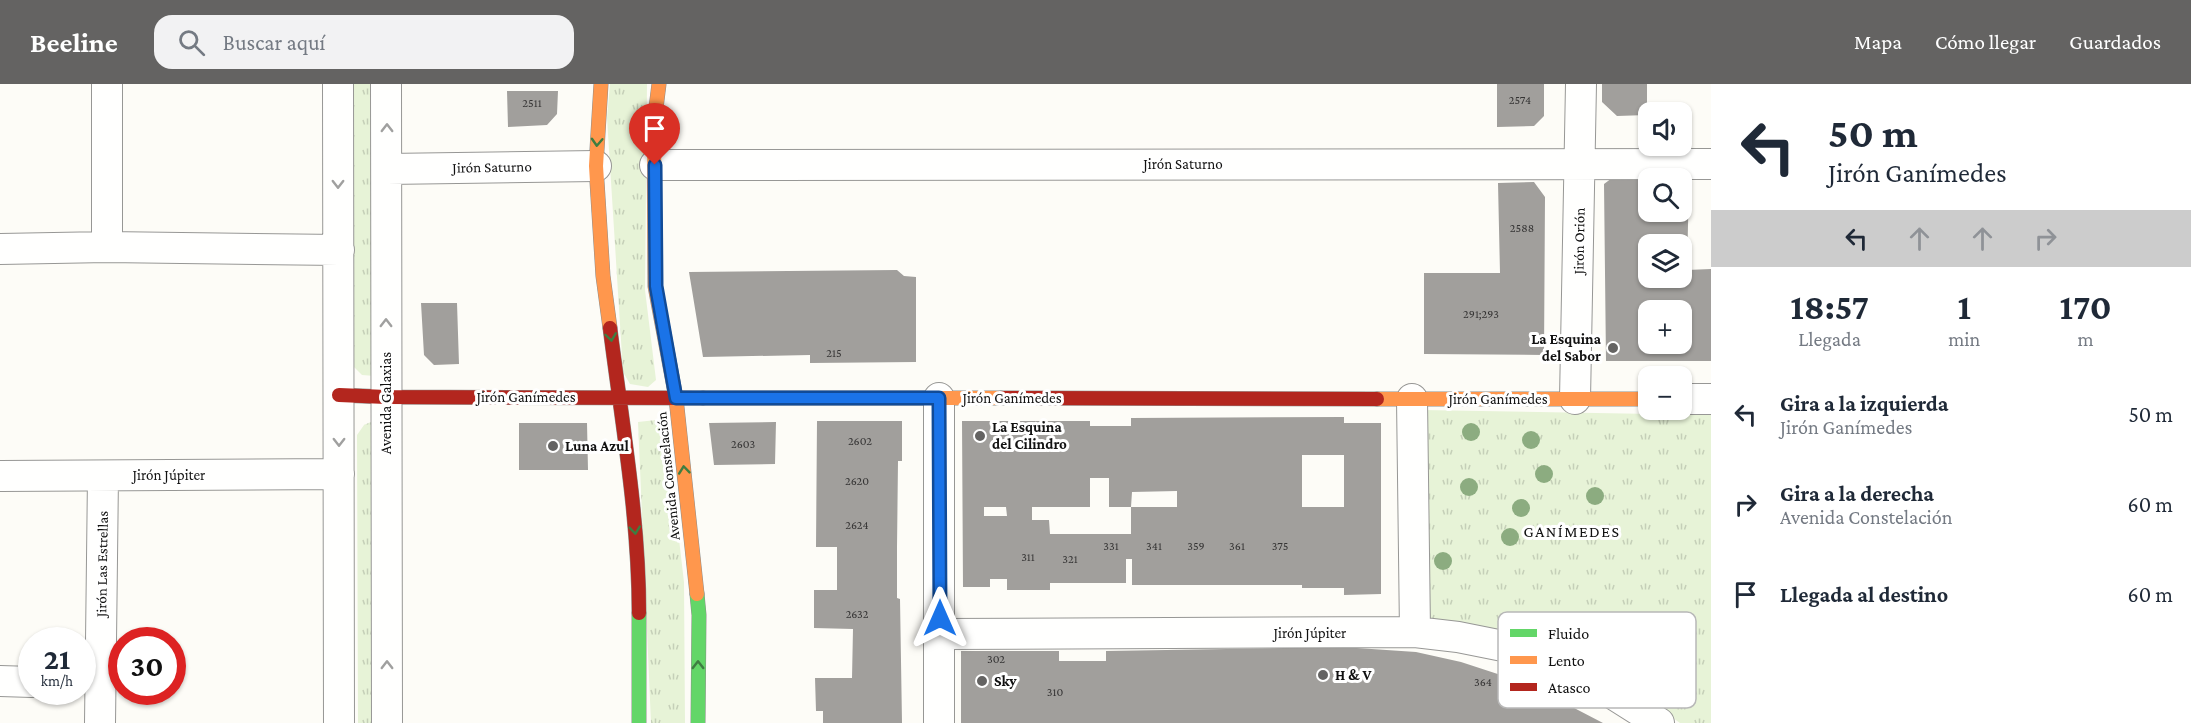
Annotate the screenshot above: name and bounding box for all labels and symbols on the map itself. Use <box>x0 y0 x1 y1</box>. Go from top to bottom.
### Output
house number: 2574 <box>1509 93 1531 107</box>
house number: 2511 <box>522 96 542 110</box>
pin <box>629 103 680 165</box>
one-way arrow <box>381 123 393 132</box>
one-way arrow <box>591 138 604 147</box>
street label: Jirón Saturno <box>1141 156 1223 173</box>
street label: Jirón Saturno <box>450 158 532 177</box>
one-way arrow <box>332 180 344 189</box>
street label: Jirón Orión <box>1570 208 1589 276</box>
house number: 2588 <box>1510 221 1534 235</box>
house number: 291;293 <box>1463 307 1499 321</box>
one-way arrow <box>380 318 393 327</box>
place label: La Esquina del Sabor <box>1531 331 1602 364</box>
one-way arrow <box>604 332 616 341</box>
marker: La Esquina del Sabor <box>1606 341 1620 355</box>
house number: 215 <box>826 346 842 360</box>
street label: Avenida Galaxias <box>378 352 394 454</box>
street label: Jirón Ganímedes <box>474 389 576 406</box>
street label: Jirón Ganímedes <box>960 390 1062 407</box>
street label: Jirón Ganímedes <box>1446 391 1548 408</box>
street label: Avenida Constelación <box>653 411 683 541</box>
place label: La Esquina del Cilindro <box>992 419 1067 452</box>
marker: La Esquina del Cilindro <box>973 429 987 443</box>
house number: 2602 <box>848 434 872 448</box>
house number: 2603 <box>731 437 755 451</box>
one-way arrow <box>333 438 345 447</box>
place label: Luna Azul <box>565 438 630 454</box>
marker: Luna Azul <box>546 439 560 453</box>
one-way arrow <box>678 466 691 475</box>
street label: Jirón Júpiter <box>131 467 206 484</box>
house number: 2620 <box>845 474 869 488</box>
street label: Jirón Las Estrellas <box>93 511 112 619</box>
house number: 2624 <box>845 518 869 532</box>
district label: GANÍMEDES <box>1524 523 1620 540</box>
one-way arrow <box>628 526 641 535</box>
house number: 331 <box>1103 539 1119 553</box>
house number: 341 <box>1146 539 1162 553</box>
house number: 359 <box>1187 539 1205 553</box>
house number: 361 <box>1229 539 1245 553</box>
house number: 375 <box>1272 539 1288 553</box>
house number: 311 <box>1021 550 1035 564</box>
house number: 321 <box>1062 552 1078 566</box>
position arrow <box>908 586 972 650</box>
house number: 2632 <box>846 607 869 621</box>
legend <box>1498 612 1696 708</box>
street label: Jirón Júpiter <box>1272 625 1347 642</box>
text: Fluido <box>1548 625 1589 642</box>
speed limit sign: 30 <box>108 627 186 705</box>
house number: 302 <box>987 652 1005 666</box>
text: Lento <box>1548 652 1585 669</box>
one-way arrow <box>381 660 393 669</box>
one-way arrow <box>692 660 704 669</box>
place label: H & V <box>1335 667 1372 683</box>
marker: H & V <box>1316 668 1330 682</box>
place label: Sky <box>994 673 1017 689</box>
marker: Sky <box>975 674 989 688</box>
house number: 364 <box>1474 675 1492 689</box>
text: Atasco <box>1548 679 1590 696</box>
house number: 310 <box>1047 685 1063 699</box>

